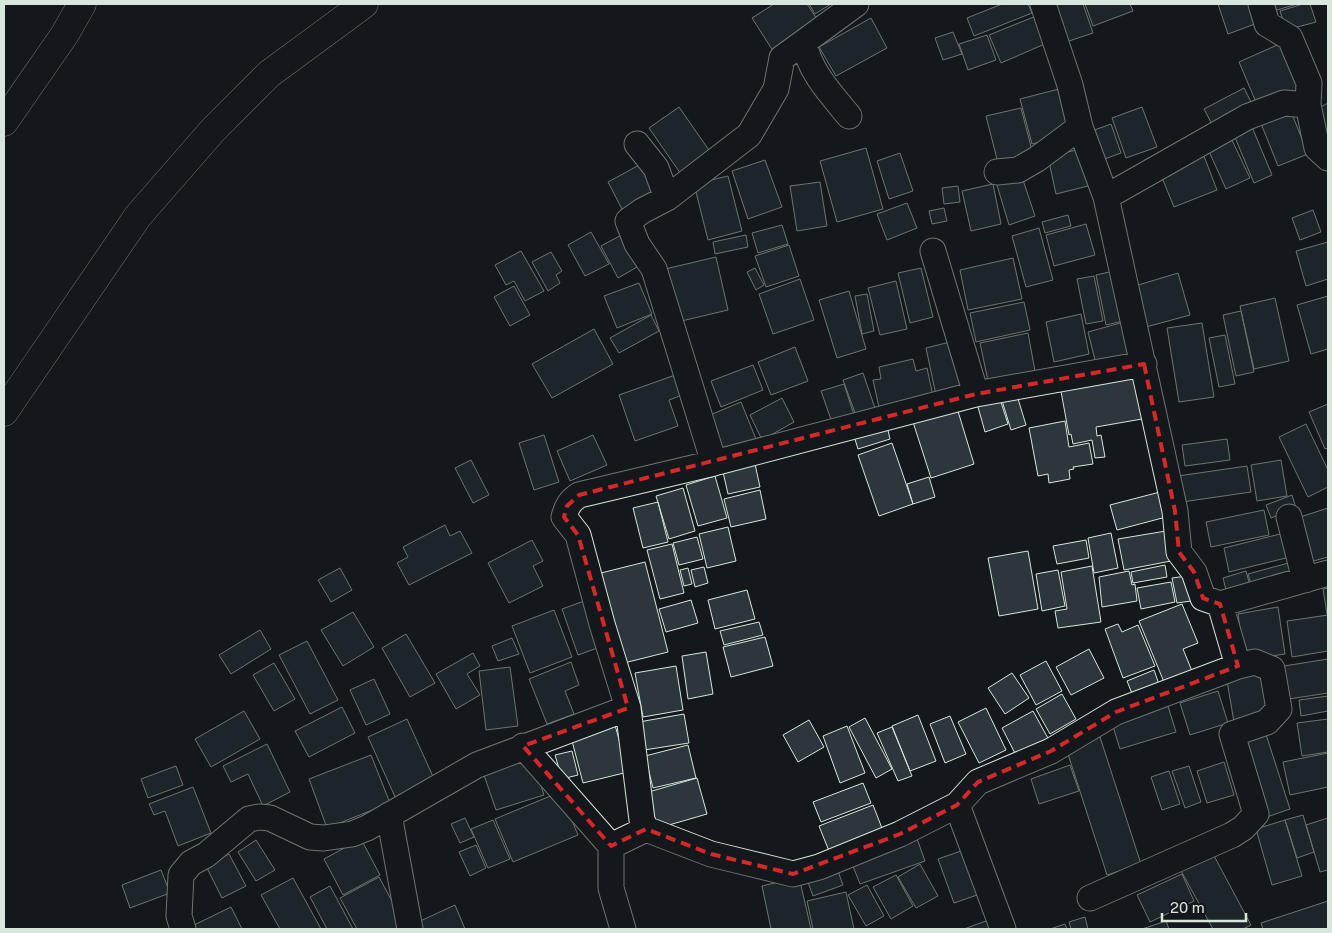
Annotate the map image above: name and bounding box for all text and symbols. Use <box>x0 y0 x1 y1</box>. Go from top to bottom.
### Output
scale bar <box>1162 890 1246 922</box>
text: 20 m <box>1170 899 1205 916</box>

